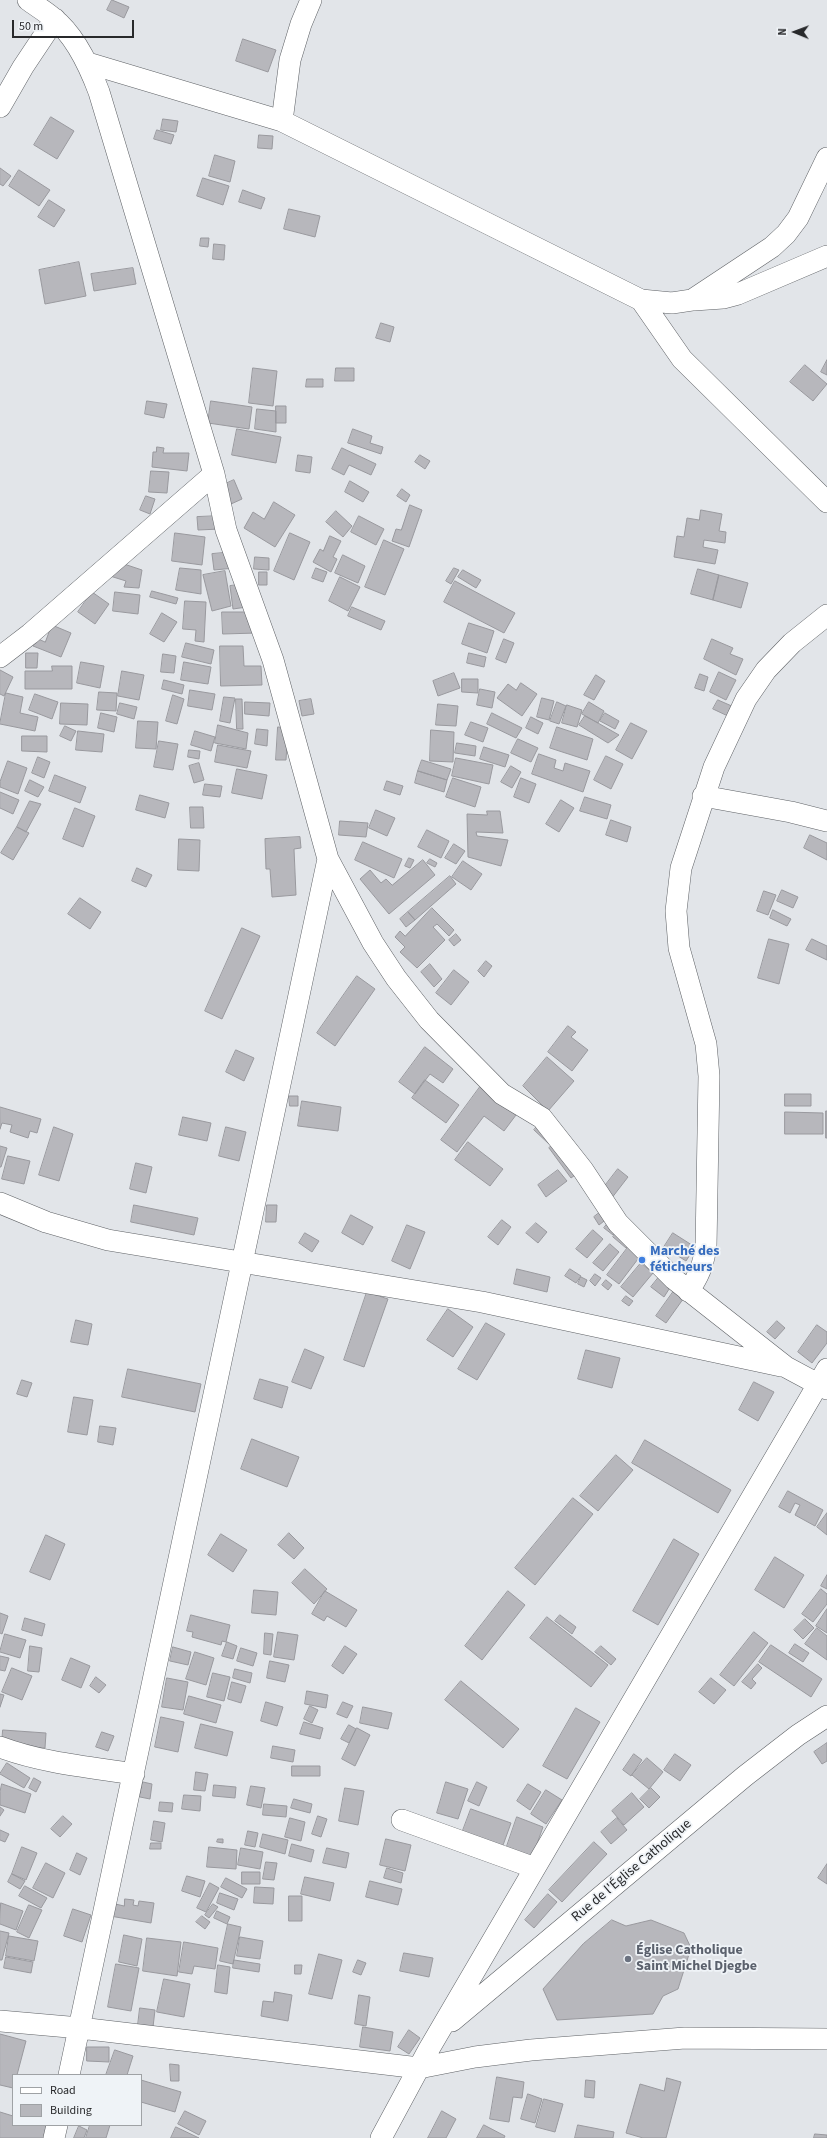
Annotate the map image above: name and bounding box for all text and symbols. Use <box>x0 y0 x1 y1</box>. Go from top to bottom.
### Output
scale bar <box>14 12 136 38</box>
north arrow <box>775 12 815 52</box>
text: 50 m <box>19 18 43 35</box>
text: N <box>775 28 790 36</box>
place label: Marché des féticheurs <box>650 1244 720 1276</box>
marker: Marché des féticheurs <box>637 1255 647 1265</box>
street label: Rue de l'Église Catholique <box>569 1816 695 1926</box>
place label: Église Catholique Saint Michel Djegbe <box>636 1943 757 1976</box>
marker: Église Catholique Saint Michel Djegbe <box>623 1954 633 1964</box>
legend <box>12 2074 142 2126</box>
text: Road <box>50 2082 76 2099</box>
text: Building <box>50 2102 92 2119</box>

